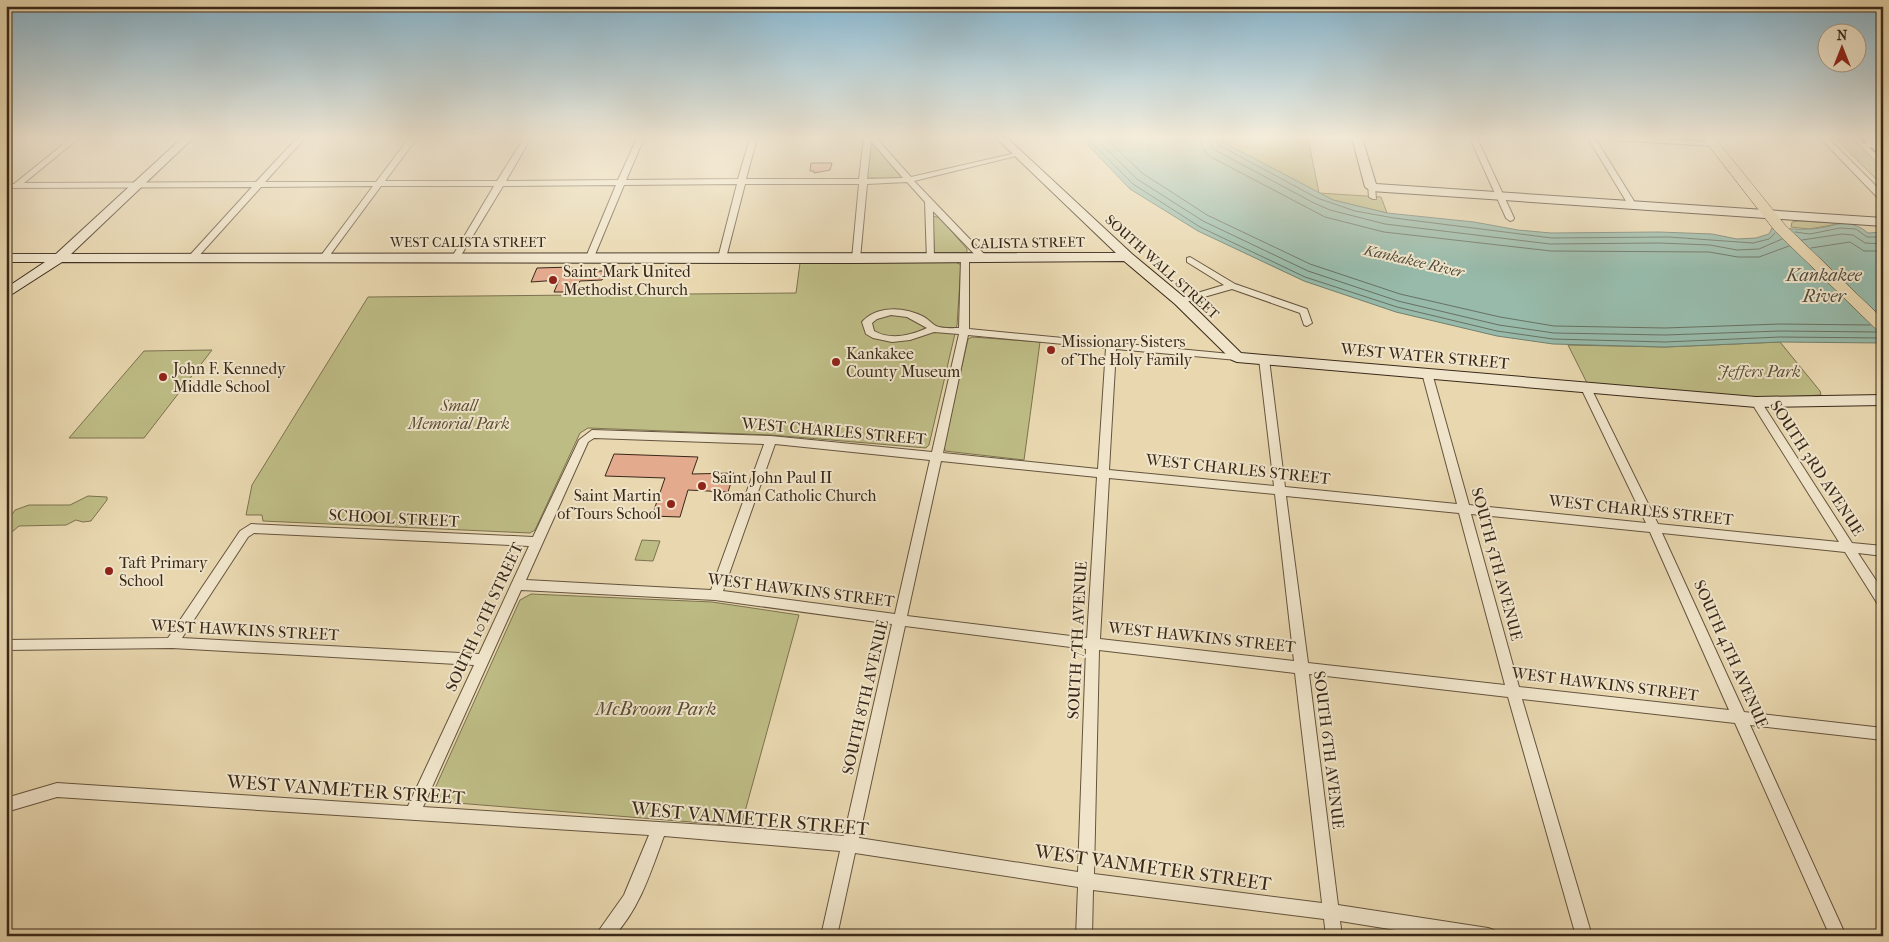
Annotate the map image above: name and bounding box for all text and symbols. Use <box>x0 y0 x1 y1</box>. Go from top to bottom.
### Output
north arrow <box>1816 22 1866 72</box>
text: N <box>1837 27 1848 44</box>
street label: SOUTH WALL STREET <box>1101 211 1223 323</box>
street label: CALISTA STREET <box>971 233 1086 252</box>
street label: WEST CALISTA STREET <box>389 234 547 251</box>
water label: Kankakee River <box>1361 241 1467 282</box>
place label: Saint Mark United Methodist Church <box>563 262 691 299</box>
water label: Kankakee River <box>1784 265 1862 307</box>
marker: Saint Mark United Methodist Church <box>547 274 559 286</box>
place label: Missionary Sisters of The Holy Family <box>1061 332 1193 369</box>
street label: WEST WATER STREET <box>1339 339 1510 373</box>
place label: Kankakee County Museum <box>846 344 961 381</box>
marker: Missionary Sisters of The Holy Family <box>1045 344 1057 356</box>
marker: Kankakee County Museum <box>830 356 842 368</box>
place label: John F. Kennedy Middle School <box>171 359 286 396</box>
park label: Jeffers Park <box>1717 362 1801 381</box>
marker: John F. Kennedy Middle School <box>157 371 169 383</box>
park label: Small Memorial Park <box>407 396 510 433</box>
street label: SOUTH 3RD AVENUE <box>1766 397 1868 539</box>
street label: WEST CHARLES STREET <box>740 413 927 449</box>
street label: WEST CHARLES STREET <box>1144 450 1331 488</box>
place label: Saint John Paul II Roman Catholic Church <box>712 468 876 505</box>
marker: Saint John Paul II Roman Catholic Church <box>696 480 708 492</box>
street label: SOUTH 5TH AVENUE <box>1467 485 1527 643</box>
place label: Saint Martin of Tours School <box>557 486 662 523</box>
street label: WEST CHARLES STREET <box>1547 491 1734 529</box>
marker: Saint Martin of Tours School <box>665 498 677 510</box>
street label: SCHOOL STREET <box>328 505 460 531</box>
street label: SOUTH 10TH STREET <box>441 539 527 695</box>
place label: Taft Primary School <box>119 553 208 590</box>
street label: SOUTH 7TH AVENUE <box>1063 560 1091 720</box>
marker: Taft Primary School <box>103 565 115 577</box>
street label: WEST HAWKINS STREET <box>705 569 896 611</box>
street label: SOUTH 4TH AVENUE <box>1690 577 1772 731</box>
street label: WEST HAWKINS STREET <box>150 616 340 644</box>
street label: SOUTH 8TH AVENUE <box>838 617 892 776</box>
street label: WEST HAWKINS STREET <box>1106 618 1297 656</box>
street label: WEST HAWKINS STREET <box>1509 663 1700 705</box>
street label: SOUTH 6TH AVENUE <box>1310 670 1348 830</box>
park label: McBroom Park <box>594 698 716 720</box>
street label: WEST VANMETER STREET <box>225 771 466 809</box>
street label: WEST VANMETER STREET <box>629 798 870 840</box>
street label: WEST VANMETER STREET <box>1032 840 1273 896</box>

